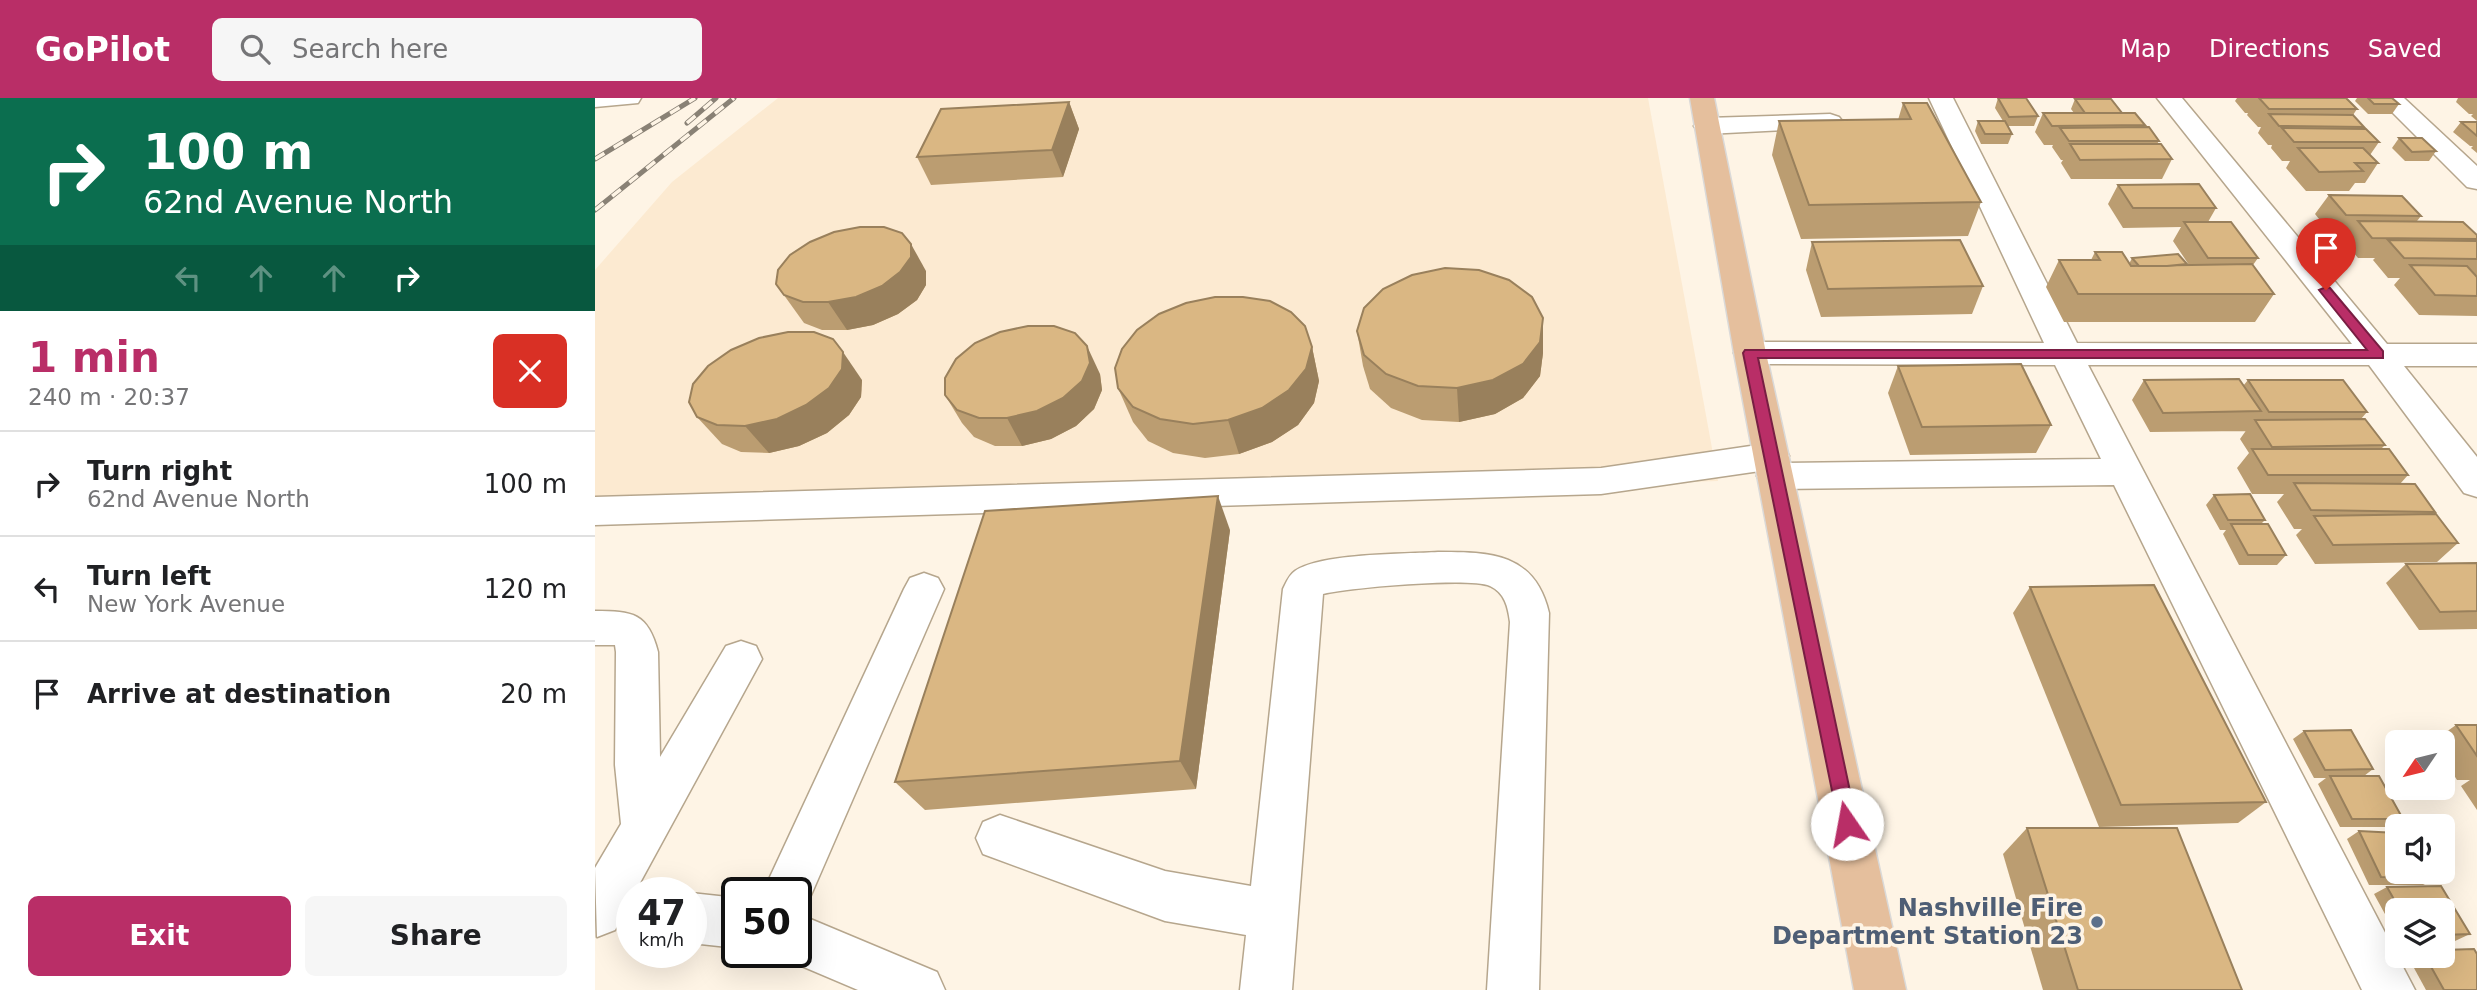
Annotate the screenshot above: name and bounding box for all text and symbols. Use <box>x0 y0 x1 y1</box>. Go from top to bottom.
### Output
search box <box>212 18 702 81</box>
text: GoPilot <box>35 30 170 69</box>
icon: search <box>236 30 274 68</box>
text: Search here <box>292 34 448 64</box>
text: Map <box>2120 35 2171 63</box>
text: Directions <box>2209 35 2330 63</box>
text: Saved <box>2368 35 2442 63</box>
text: 100 m <box>143 124 313 181</box>
icon: right <box>28 126 119 217</box>
text: 62nd Avenue North <box>143 183 453 221</box>
pin <box>2296 218 2356 290</box>
icon: arrive <box>2307 229 2345 267</box>
icon: left <box>169 259 207 297</box>
icon: ahead <box>242 259 280 297</box>
icon: ahead <box>315 259 353 297</box>
icon: right <box>388 259 426 297</box>
text: 1 min <box>28 333 160 382</box>
button: close <box>493 334 567 408</box>
text: 240 m · 20:37 <box>28 384 190 410</box>
text: Turn right <box>87 456 232 486</box>
icon: right <box>28 465 66 503</box>
text: 100 m <box>484 469 567 499</box>
text: 62nd Avenue North <box>87 486 310 512</box>
text: Turn left <box>87 561 211 591</box>
icon: left <box>28 570 66 608</box>
text: 120 m <box>484 574 567 604</box>
text: New York Avenue <box>87 591 285 617</box>
icon: arrive <box>28 675 66 713</box>
text: Arrive at destination <box>87 679 391 709</box>
text: 20 m <box>500 679 567 709</box>
north arrow <box>2385 730 2455 800</box>
map controls <box>2385 730 2455 968</box>
position arrow <box>1810 787 1884 861</box>
button: sound <box>2385 814 2455 884</box>
speed limit sign: 50 <box>721 877 812 968</box>
text: 47 <box>637 893 686 933</box>
place label: Nashville Fire Department Station 23 <box>1772 894 2083 950</box>
button: Exit <box>28 896 291 976</box>
button: Share <box>305 896 567 976</box>
button: layers <box>2385 898 2455 968</box>
marker: Nashville Fire Department Station 23 <box>2089 914 2105 930</box>
text: km/h <box>639 929 684 950</box>

